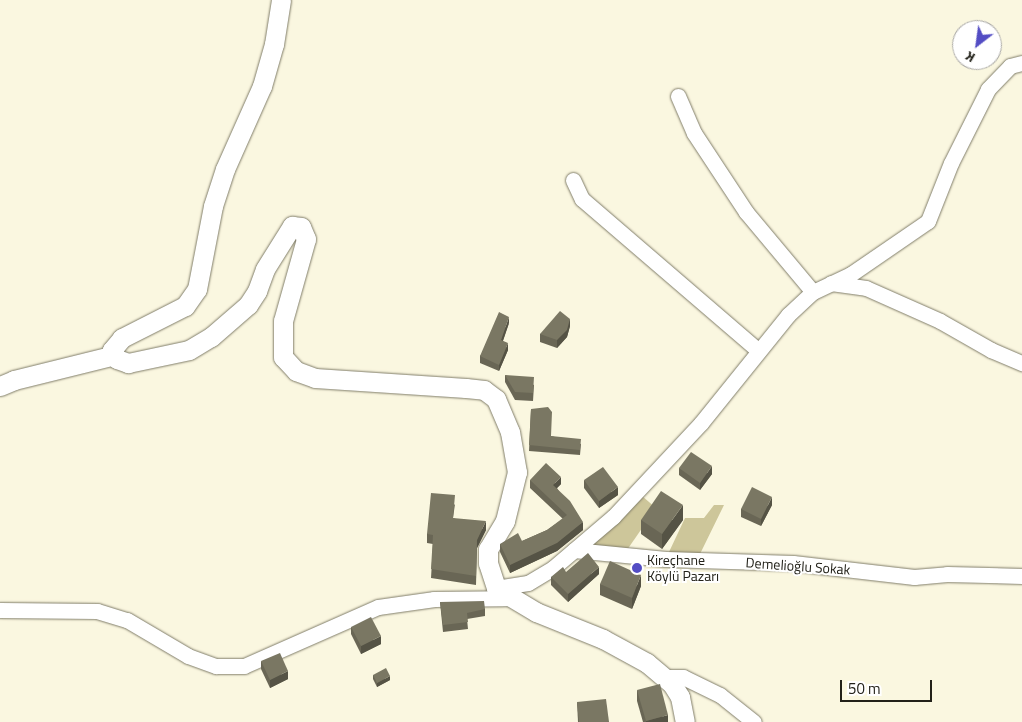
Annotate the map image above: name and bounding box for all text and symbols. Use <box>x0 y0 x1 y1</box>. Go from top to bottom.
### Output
north arrow <box>952 20 1002 70</box>
text: K <box>961 46 979 69</box>
place label: Kireçhane Köylü Pazarı <box>647 552 719 584</box>
street label: Demelioğlu Sokak <box>745 554 851 578</box>
marker: Kireçhane Köylü Pazarı <box>631 562 643 574</box>
scale bar <box>842 670 934 702</box>
text: 50 m <box>848 677 881 700</box>

